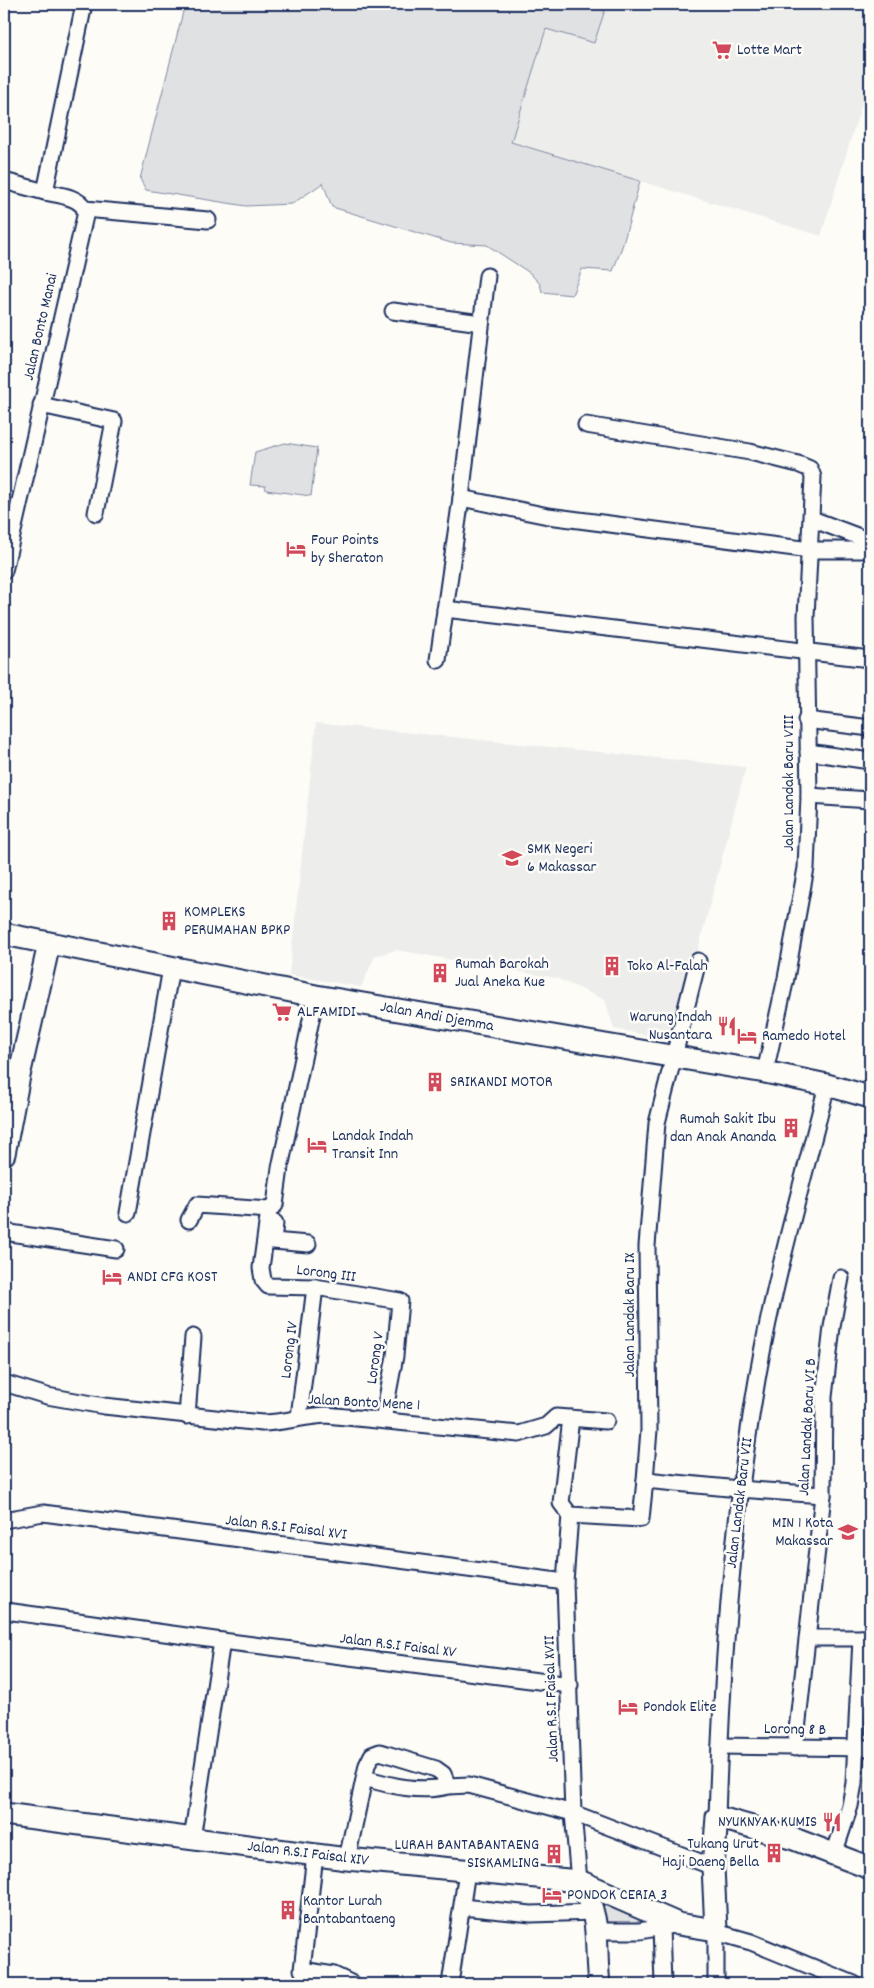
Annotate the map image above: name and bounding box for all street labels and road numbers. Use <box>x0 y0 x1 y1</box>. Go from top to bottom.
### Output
street label: Jalan Bonto Manai <box>18 271 65 383</box>
street label: Jalan Landak Baru VIII <box>778 715 801 851</box>
street label: Jalan Andi Djemma <box>378 996 496 1038</box>
street label: Jalan Landak Baru IX <box>619 1252 642 1377</box>
street label: Lorong III <box>295 1259 357 1289</box>
street label: Lorong IV <box>275 1320 305 1380</box>
street label: Lorong V <box>361 1330 391 1386</box>
street label: Jalan Landak Baru VI B <box>793 1358 823 1496</box>
street label: Jalan Bonto Mene 1 <box>307 1389 421 1417</box>
street label: Jalan Landak Baru VII <box>721 1436 759 1570</box>
street label: Jalan R.S.I Faisal XVI <box>224 1509 348 1547</box>
street label: Jalan R.S.I Faisal XV <box>338 1627 458 1665</box>
street label: Jalan R.S.I Faisal XVII <box>538 1635 566 1763</box>
street label: Lorong 8 B <box>764 1718 826 1742</box>
street label: Jalan R.S.I Faisal XIV <box>246 1835 370 1873</box>

